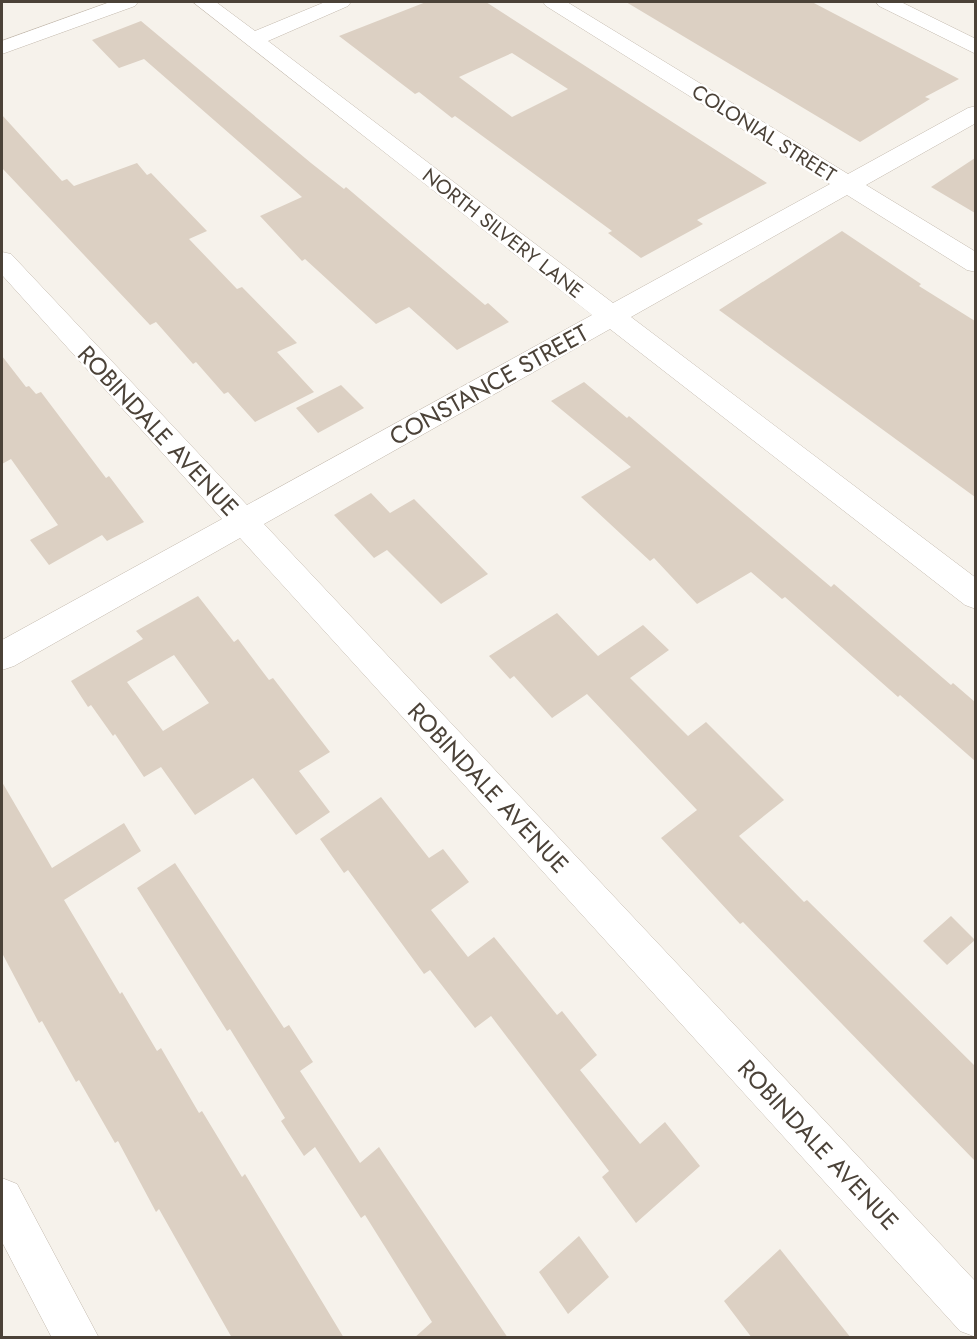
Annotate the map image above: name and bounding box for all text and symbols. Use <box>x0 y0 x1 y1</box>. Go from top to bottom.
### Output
street label: COLONIAL STREET <box>686 77 842 190</box>
street label: NORTH SILVERY LANE <box>416 161 589 305</box>
street label: CONSTANCE STREET <box>383 315 595 454</box>
street label: ROBINDALE AVENUE <box>70 337 247 524</box>
street label: ROBINDALE AVENUE <box>400 694 577 881</box>
street label: ROBINDALE AVENUE <box>730 1051 907 1238</box>

